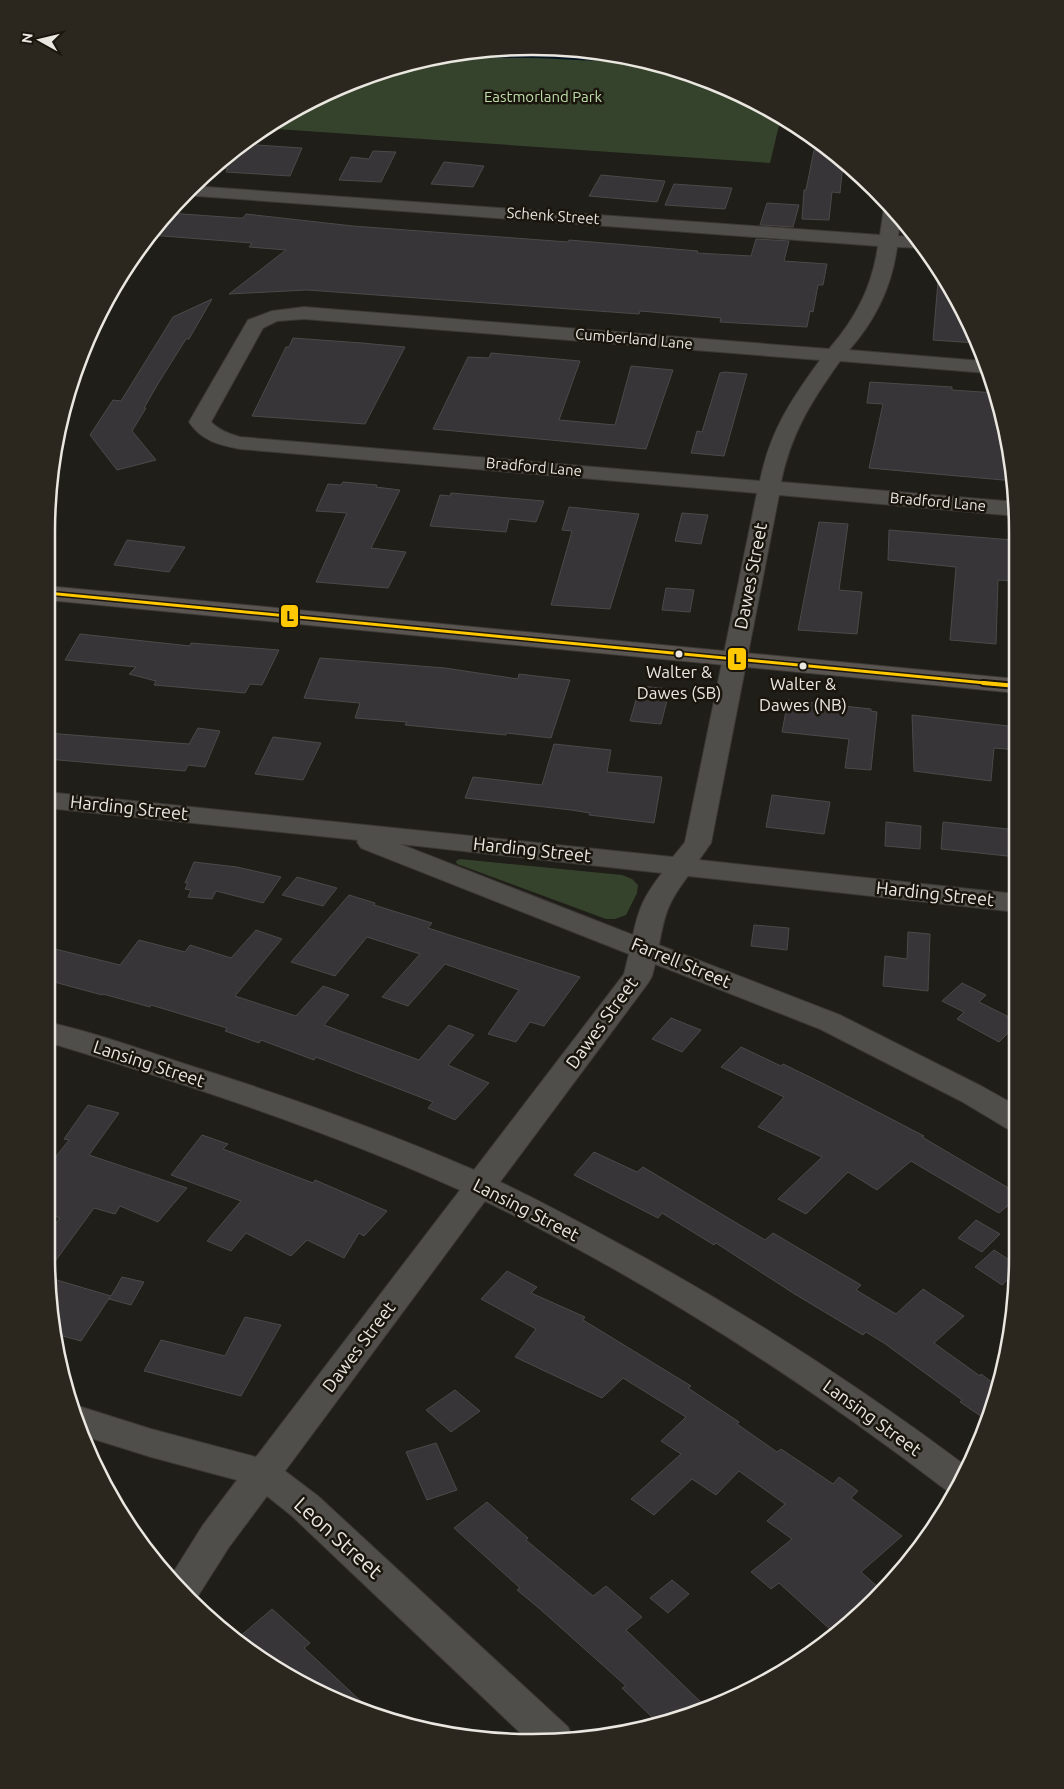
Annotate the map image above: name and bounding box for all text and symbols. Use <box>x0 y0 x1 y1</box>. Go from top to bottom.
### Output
north arrow <box>15 15 65 65</box>
text: N <box>18 32 36 44</box>
park label: Eastmorland Park <box>484 88 603 105</box>
street label: Schenk Street <box>506 204 600 227</box>
street label: Cumberland Lane <box>575 325 694 352</box>
street label: Bradford Lane <box>485 454 583 479</box>
street label: Bradford Lane <box>889 489 987 514</box>
street label: Dawes Street <box>730 521 770 631</box>
line badge: L <box>280 604 299 628</box>
text: L <box>286 608 294 624</box>
line badge: L <box>727 647 747 671</box>
marker: Walter & Dawes (SB) <box>674 649 684 659</box>
text: L <box>733 651 741 667</box>
marker: Walter & Dawes (NB) <box>798 661 808 671</box>
place label: Walter & Dawes (SB) <box>637 662 721 703</box>
place label: Walter & Dawes (NB) <box>759 674 847 715</box>
street label: Harding Street <box>69 791 189 823</box>
street label: Harding Street <box>472 833 592 865</box>
street label: Harding Street <box>875 877 995 909</box>
street label: Farrell Street <box>629 933 734 991</box>
street label: Dawes Street <box>561 973 641 1072</box>
street label: Lansing Street <box>91 1036 208 1090</box>
street label: Lansing Street <box>470 1174 583 1244</box>
street label: Dawes Street <box>318 1297 399 1396</box>
street label: Lansing Street <box>820 1375 925 1459</box>
street label: Leon Street <box>290 1492 388 1583</box>

